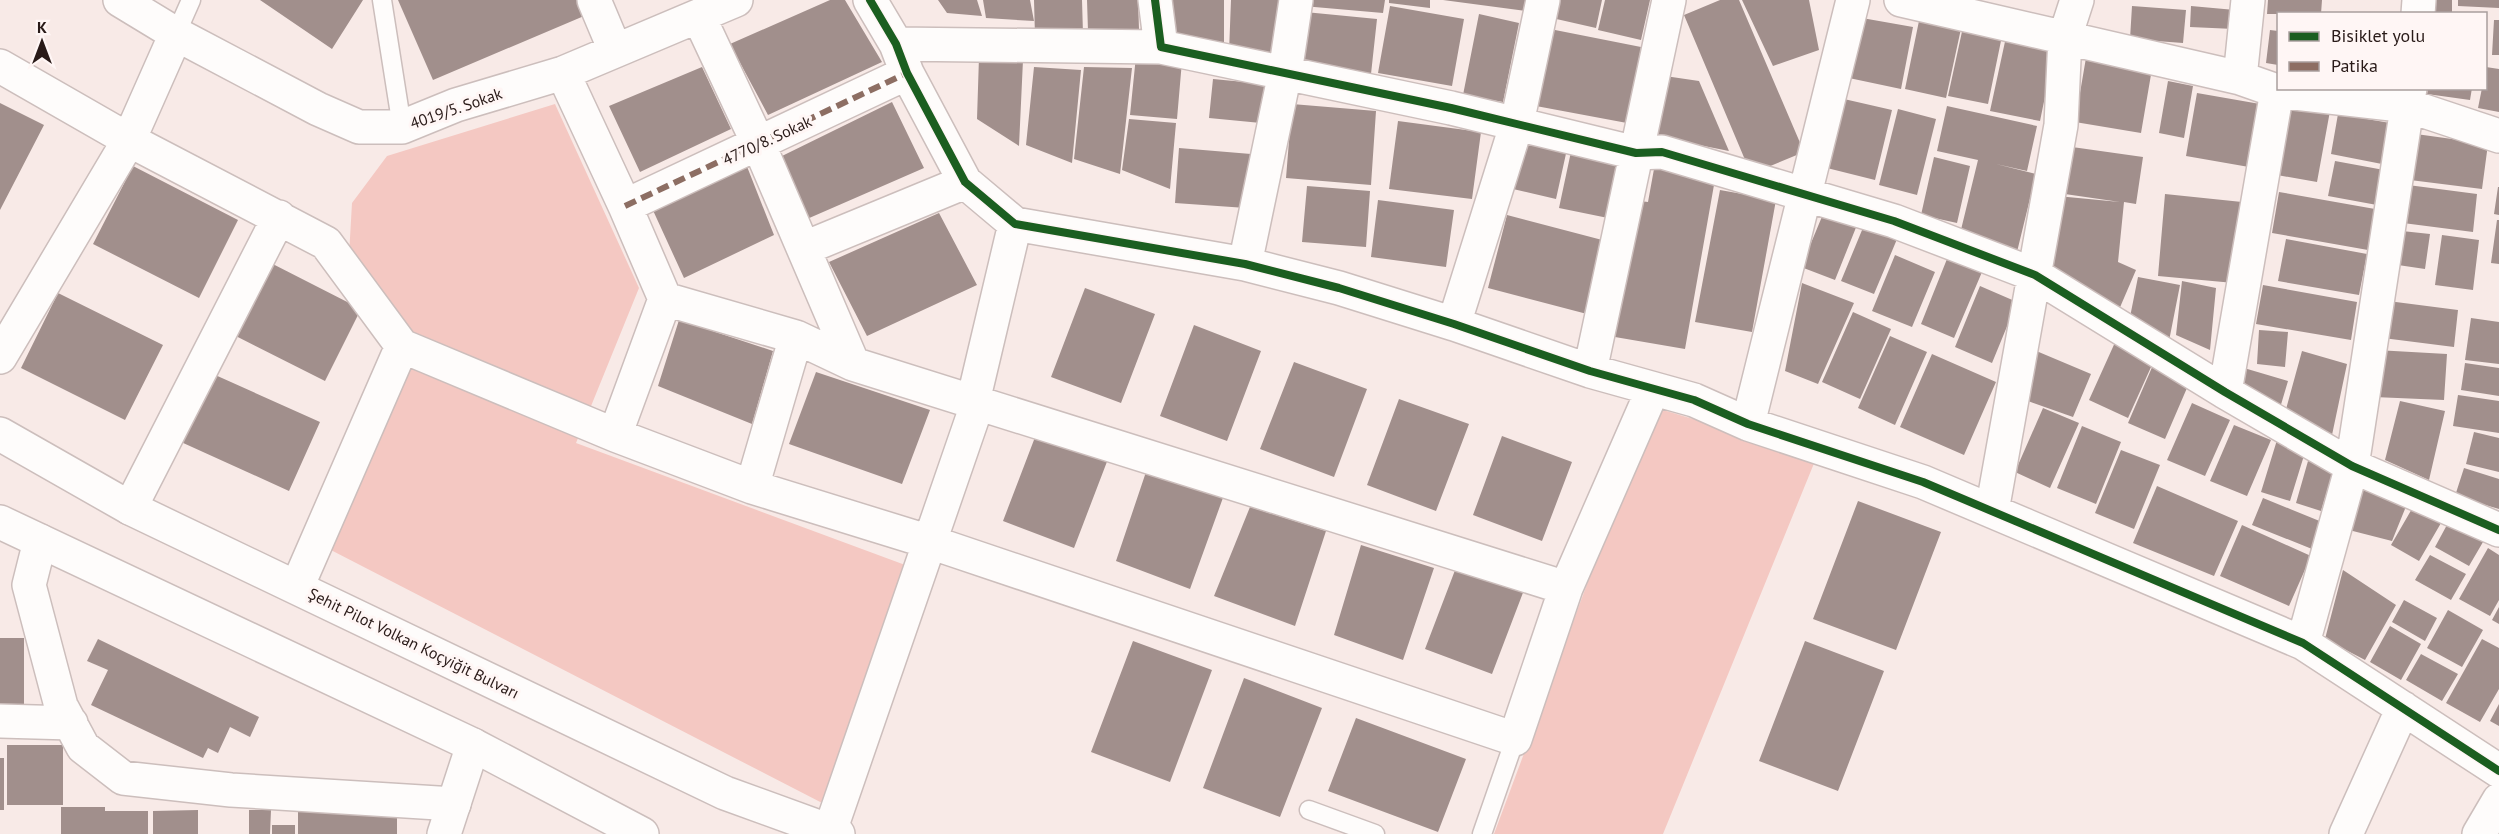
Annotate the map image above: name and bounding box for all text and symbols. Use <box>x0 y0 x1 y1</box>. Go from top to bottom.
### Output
north arrow <box>12 12 72 72</box>
legend <box>2277 12 2487 90</box>
text: K <box>37 17 47 37</box>
text: Bisiklet yolu <box>2331 24 2425 47</box>
text: Patika <box>2331 54 2378 77</box>
street label: 4019/5. Sokak <box>407 83 505 133</box>
street label: 4770/8. Sokak <box>719 111 815 169</box>
street label: Şehit Pilot Volkan Koçyiğit Bulvarı <box>305 583 523 703</box>

